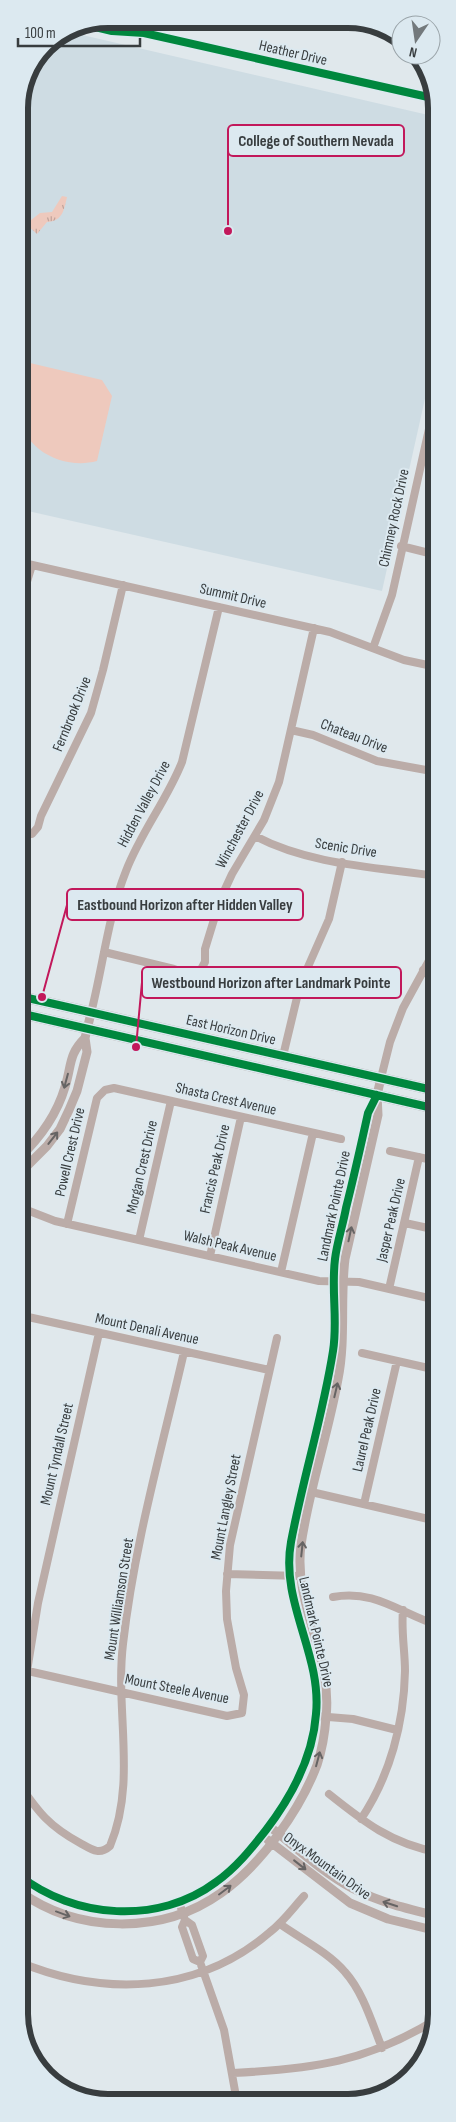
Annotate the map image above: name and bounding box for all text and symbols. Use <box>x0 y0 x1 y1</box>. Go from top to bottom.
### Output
scale bar <box>18 15 140 47</box>
north arrow <box>391 15 441 65</box>
text: 100 m <box>25 24 56 43</box>
street label: Heather Drive <box>257 36 329 70</box>
text: N <box>408 43 419 61</box>
callout: College of Southern Nevada <box>228 125 404 156</box>
text: College of Southern Nevada <box>238 132 394 151</box>
street label: Chimney Rock Drive <box>374 467 414 569</box>
street label: Summit Drive <box>198 579 268 613</box>
street label: Fernbrook Drive <box>48 674 96 754</box>
street label: Chateau Drive <box>318 714 390 758</box>
street label: Hidden Valley Drive <box>113 757 175 851</box>
street label: Winchester Drive <box>211 786 269 872</box>
street label: Scenic Drive <box>314 834 378 862</box>
callout: Eastbound Horizon after Hidden Valley <box>67 889 303 920</box>
text: Eastbound Horizon after Hidden Valley <box>77 896 293 915</box>
callout: Westbound Horizon after Landmark Pointe <box>142 967 401 998</box>
text: Westbound Horizon after Landmark Pointe <box>152 974 391 993</box>
street label: East Horizon Drive <box>184 1010 278 1050</box>
one-way arrow <box>61 1073 71 1089</box>
street label: Shasta Crest Avenue <box>174 1078 278 1120</box>
street label: Powell Crest Drive <box>51 1106 89 1198</box>
street label: Morgan Crest Drive <box>122 1118 162 1216</box>
street label: Francis Peak Drive <box>196 1123 234 1215</box>
one-way arrow <box>47 1132 58 1145</box>
street label: Landmark Pointe Drive <box>313 1149 355 1263</box>
street label: Jasper Peak Drive <box>372 1176 410 1265</box>
street label: Walsh Peak Avenue <box>182 1226 278 1266</box>
one-way arrow <box>346 1226 355 1242</box>
street label: Mount Denali Avenue <box>93 1309 201 1349</box>
one-way arrow <box>332 1382 341 1398</box>
street label: Laurel Peak Drive <box>348 1386 386 1474</box>
street label: Mount Tyndall Street <box>36 1401 78 1507</box>
street label: Mount Langley Street <box>206 1452 246 1561</box>
street label: Mount Williamson Street <box>100 1536 138 1662</box>
one-way arrow <box>297 1541 307 1557</box>
street label: Landmark Pointe Drive <box>294 1575 338 1689</box>
street label: Mount Steele Avenue <box>123 1670 231 1708</box>
one-way arrow <box>314 1752 323 1768</box>
street label: Onyx Mountain Drive <box>279 1828 375 1904</box>
one-way arrow <box>293 1860 307 1870</box>
one-way arrow <box>218 1885 232 1895</box>
one-way arrow <box>383 1899 398 1908</box>
one-way arrow <box>54 1910 70 1919</box>

